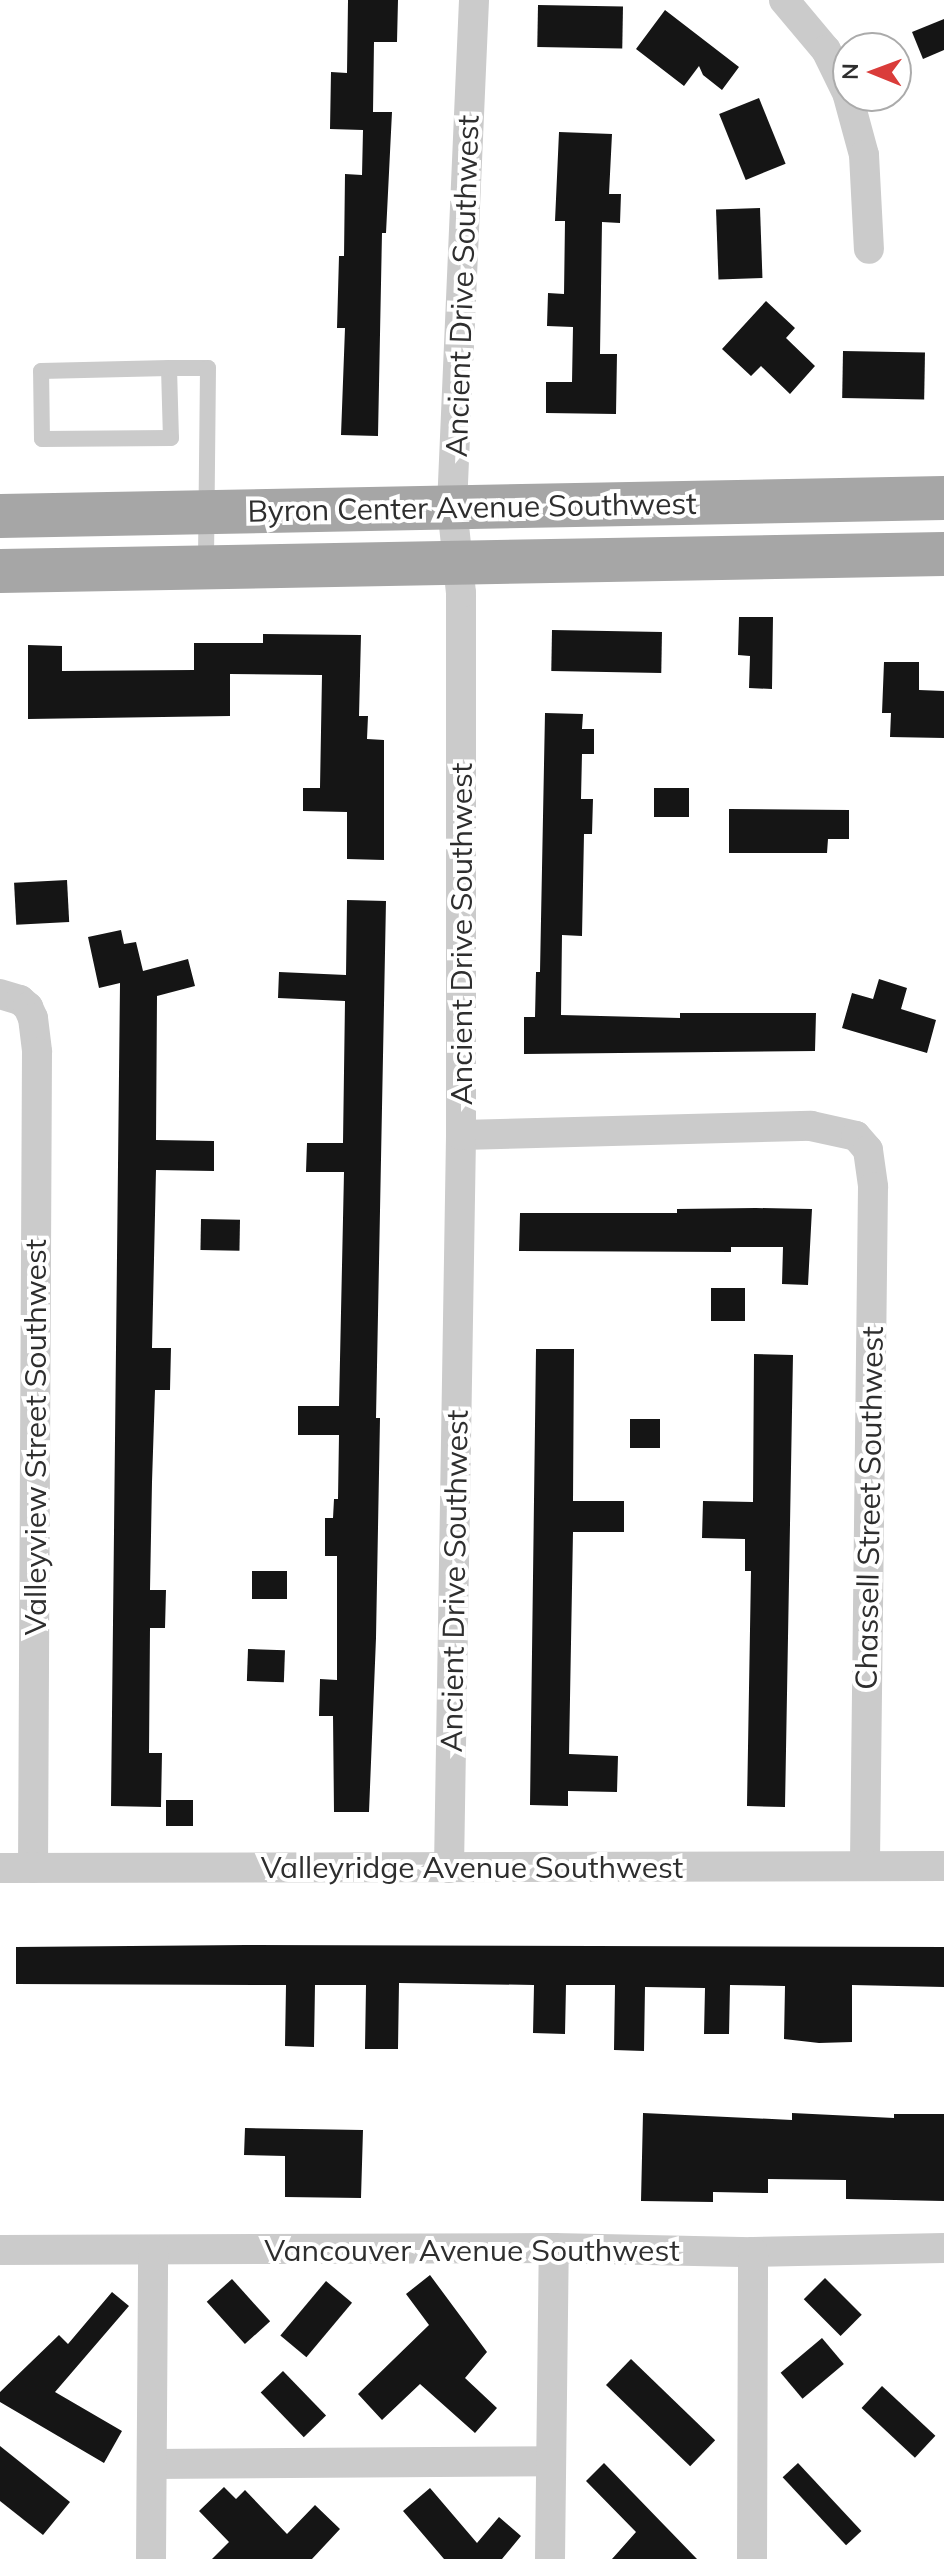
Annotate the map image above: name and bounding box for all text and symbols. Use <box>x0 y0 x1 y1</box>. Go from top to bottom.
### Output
north arrow <box>832 32 912 112</box>
text: N <box>836 63 864 80</box>
street label: Ancient Drive Southwest <box>438 114 486 458</box>
street label: Byron Center Avenue Southwest <box>247 485 697 529</box>
street label: Ancient Drive Southwest <box>443 763 479 1105</box>
street label: Valleyview Street Southwest <box>17 1239 53 1635</box>
street label: Chassell Street Southwest <box>848 1326 890 1690</box>
street label: Ancient Drive Southwest <box>433 1409 475 1753</box>
street label: Valleyridge Avenue Southwest <box>261 1849 683 1885</box>
street label: Vancouver Avenue Southwest <box>264 2232 680 2268</box>

